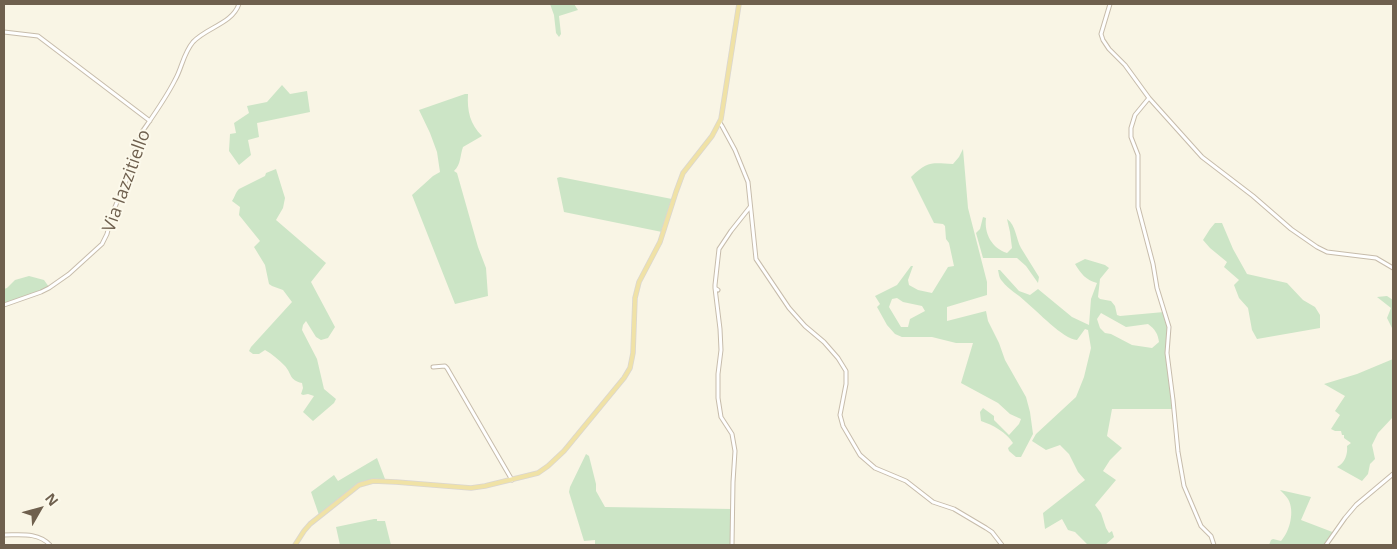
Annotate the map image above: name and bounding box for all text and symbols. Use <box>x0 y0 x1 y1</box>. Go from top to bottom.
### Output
street label: Via Iazzitiello <box>98 127 156 235</box>
north arrow <box>15 484 65 534</box>
text: N <box>41 489 63 510</box>

